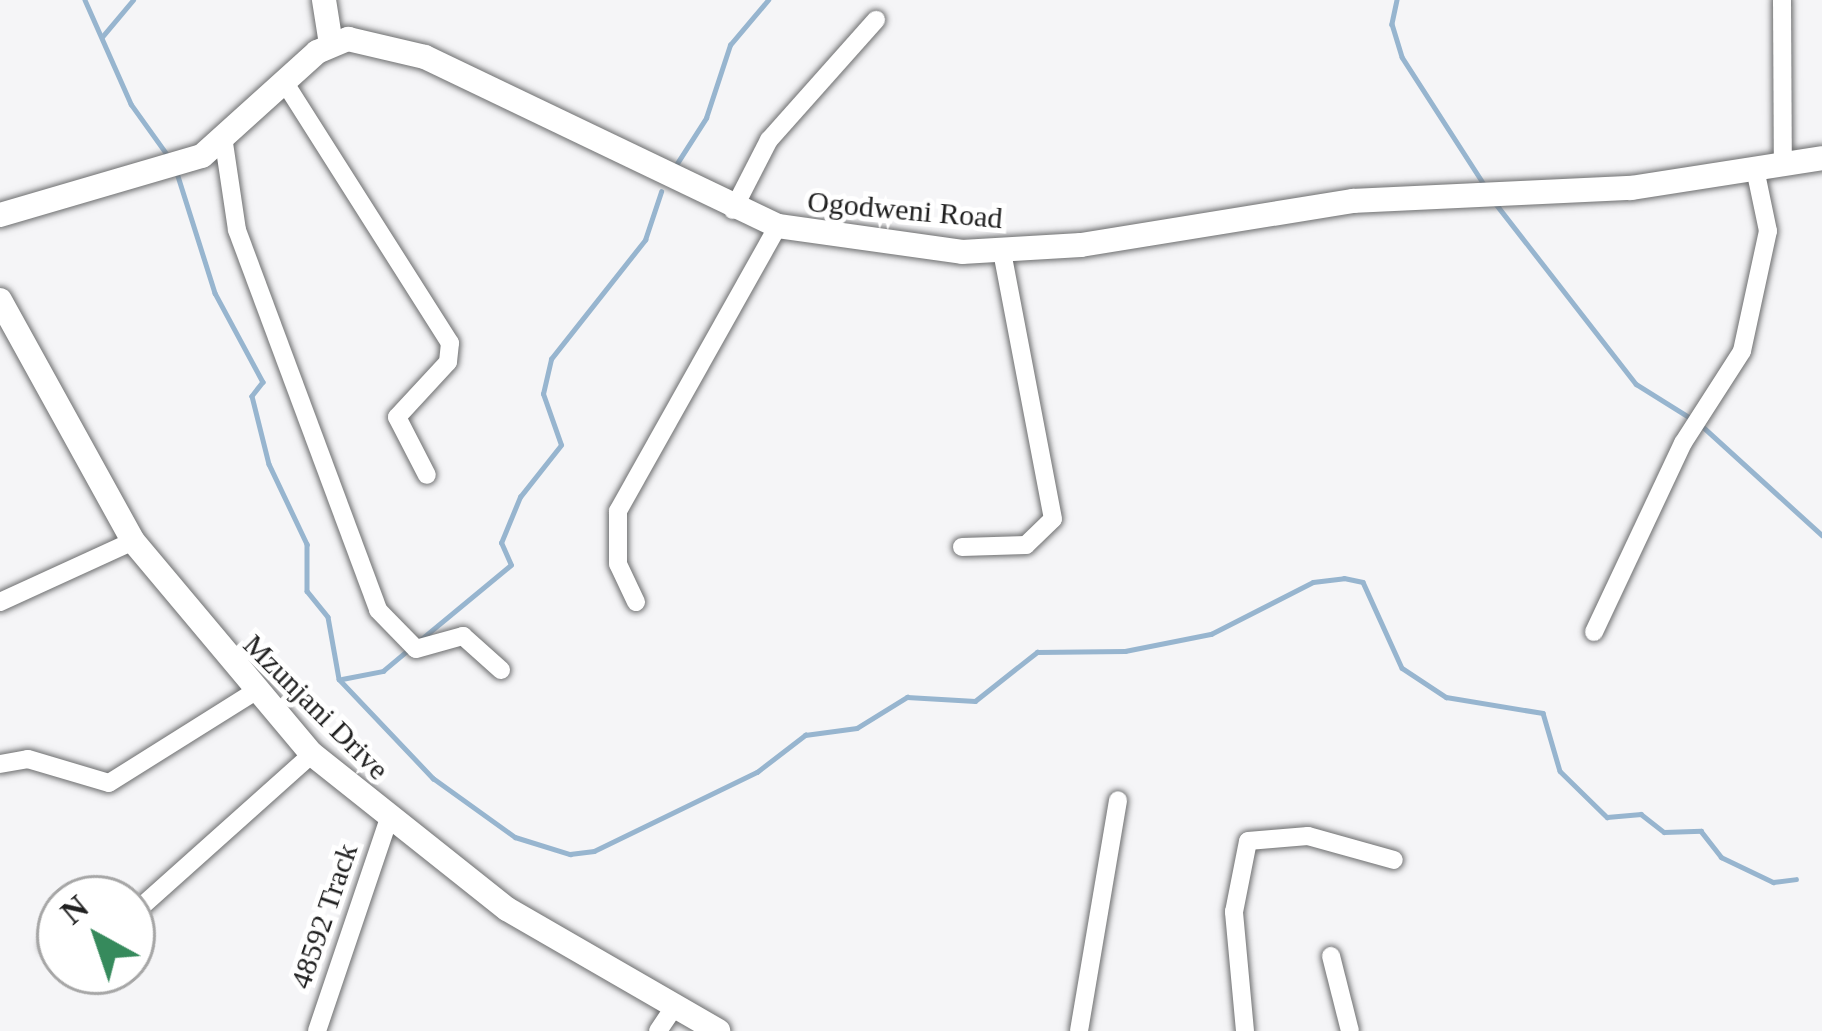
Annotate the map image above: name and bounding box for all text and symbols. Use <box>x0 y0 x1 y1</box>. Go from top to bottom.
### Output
street label: Ogodweni Road <box>806 184 1004 236</box>
street label: Mzunjani Drive <box>236 627 396 787</box>
street label: 48592 Track <box>282 839 366 993</box>
north arrow <box>36 875 156 995</box>
text: N <box>54 888 95 931</box>

